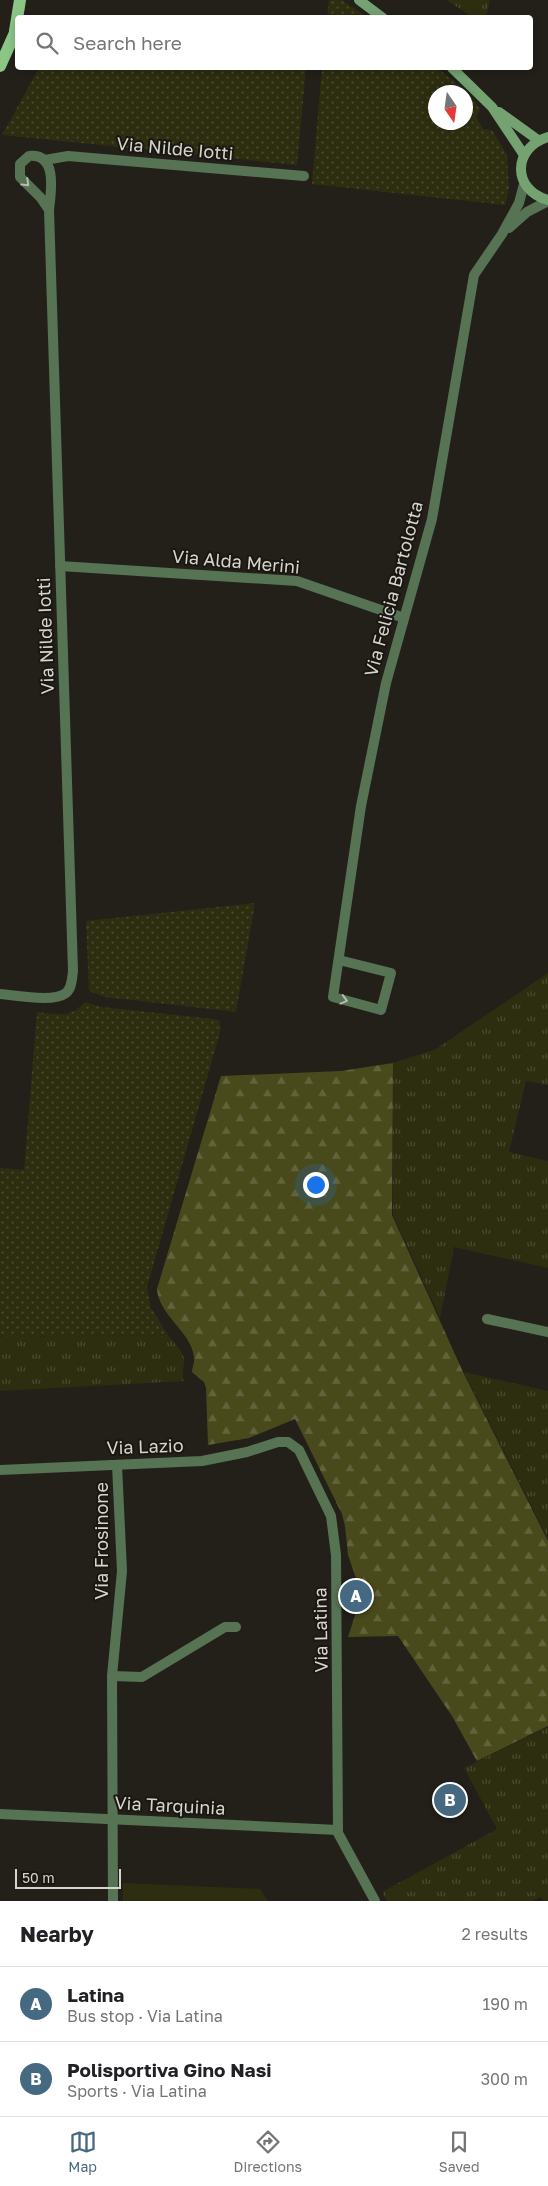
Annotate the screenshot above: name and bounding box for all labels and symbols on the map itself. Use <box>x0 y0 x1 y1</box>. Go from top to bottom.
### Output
north arrow <box>428 85 473 130</box>
street label: Via Nilde Iotti <box>116 132 234 164</box>
one-way arrow <box>20 177 29 186</box>
street label: Via Felicia Bartolotta <box>359 499 427 679</box>
street label: Via Alda Merini <box>171 544 301 578</box>
street label: Via Nilde Iotti <box>32 577 58 695</box>
one-way arrow <box>339 995 347 1005</box>
your location <box>303 1172 329 1198</box>
street label: Via Lazio <box>106 1434 184 1458</box>
street label: Via Frosinone <box>90 1482 112 1600</box>
pin: A <box>340 1577 372 1615</box>
street label: Via Latina <box>308 1587 332 1673</box>
pin: B <box>434 1781 466 1819</box>
street label: Via Tarquinia <box>114 1791 226 1819</box>
scale bar <box>15 1866 121 1889</box>

